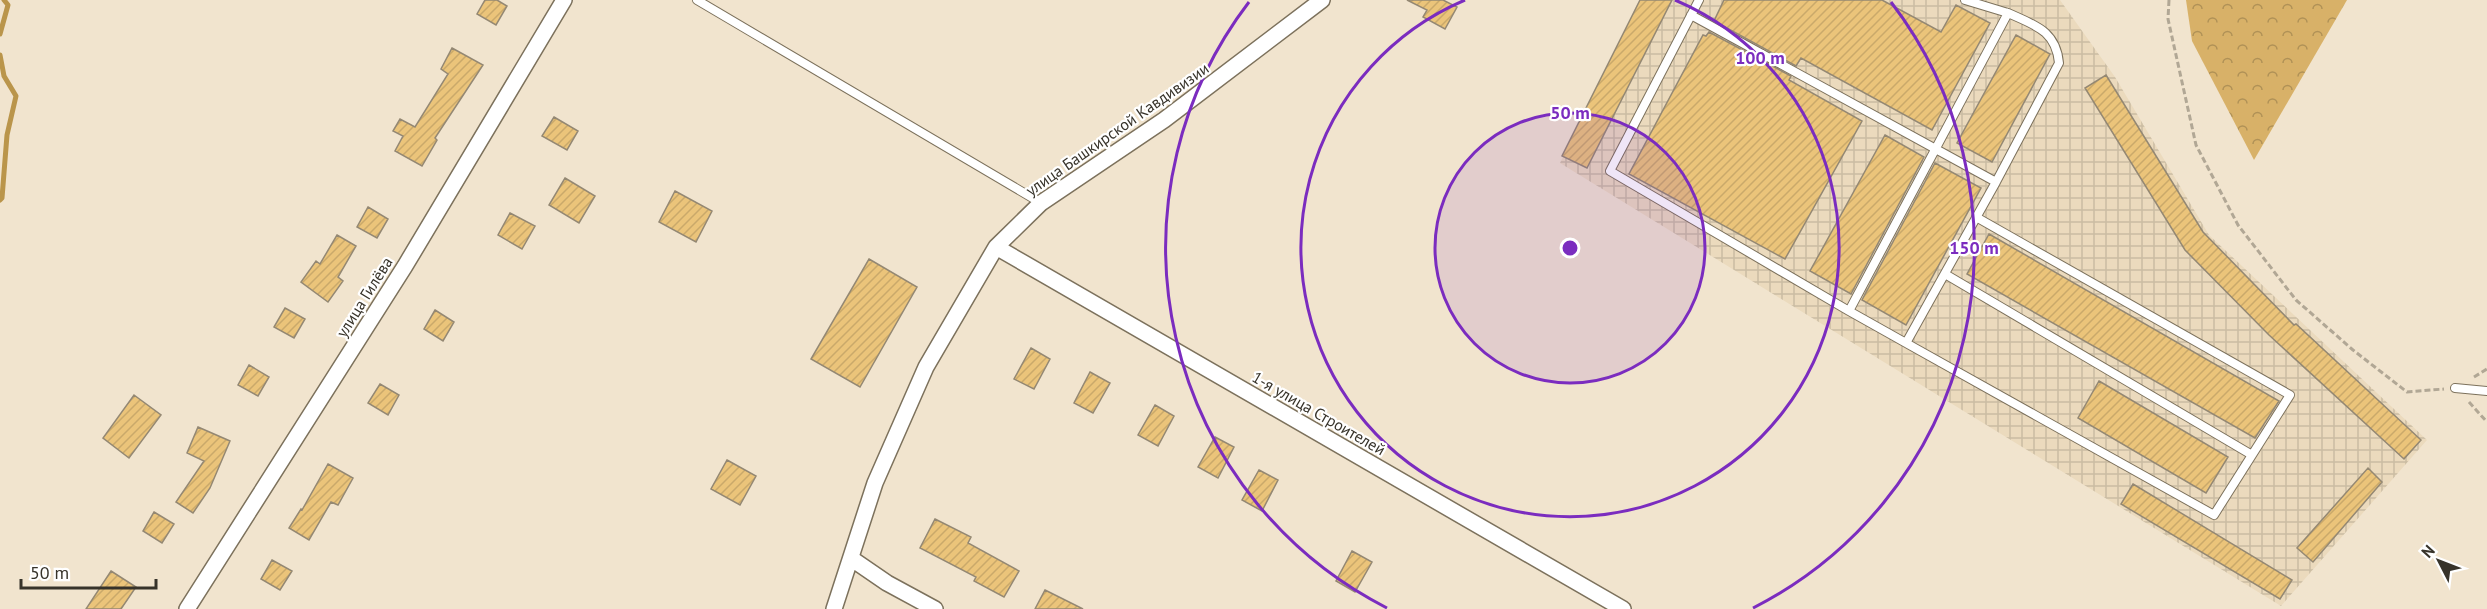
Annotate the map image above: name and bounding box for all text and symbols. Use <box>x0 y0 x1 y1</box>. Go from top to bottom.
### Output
text: 100 m <box>1735 46 1785 69</box>
street label: улица Башкирской Кавдивизии <box>1022 58 1212 200</box>
text: 50 m <box>1550 101 1590 124</box>
text: 150 m <box>1949 236 1999 259</box>
centre of rings <box>1560 238 1580 258</box>
street label: улица Гилёва <box>331 253 397 341</box>
street label: 1-я улица Строителей <box>1249 367 1389 459</box>
north arrow <box>2409 531 2469 591</box>
text: N <box>2417 540 2439 562</box>
scale bar <box>21 552 156 590</box>
text: 50 m <box>30 561 69 584</box>

